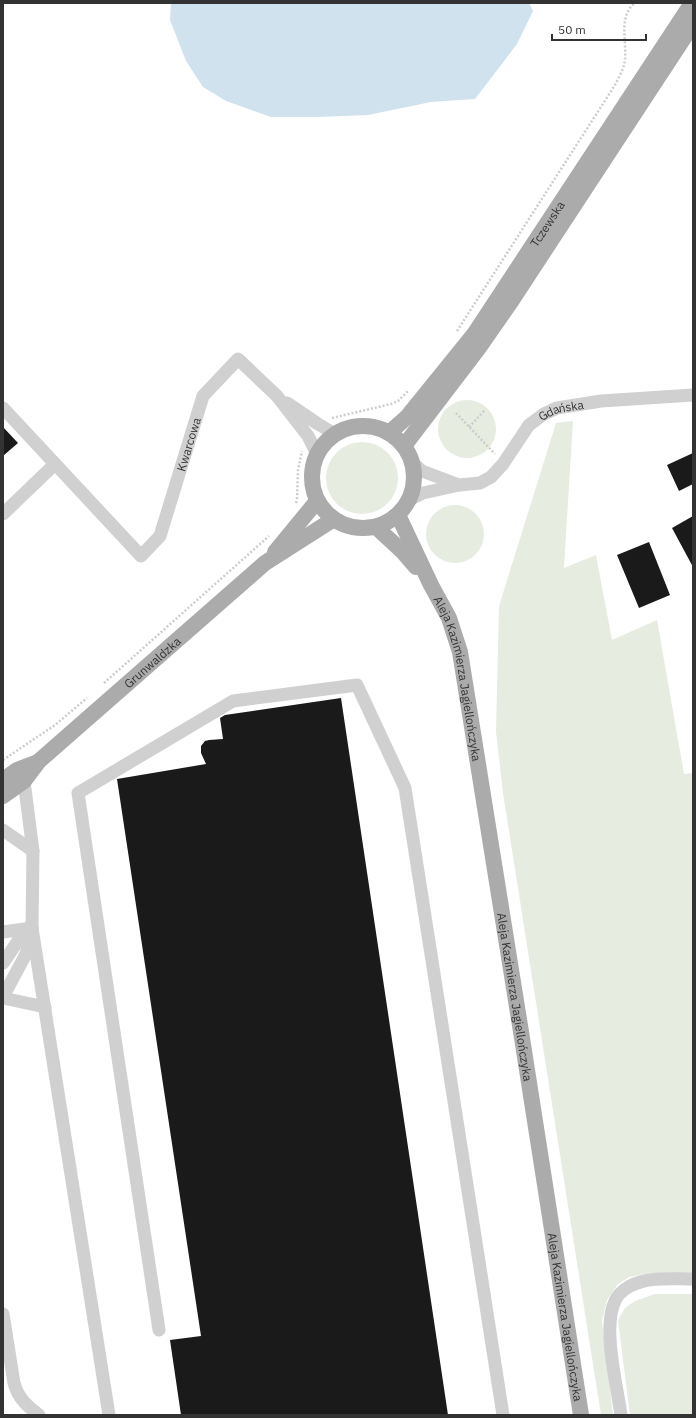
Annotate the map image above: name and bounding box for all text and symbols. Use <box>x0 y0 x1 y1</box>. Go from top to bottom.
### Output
scale bar <box>552 16 646 42</box>
text: 50 m <box>558 22 586 37</box>
street label: Tczewska <box>526 197 568 249</box>
street label: Gdańska <box>535 396 585 424</box>
street label: Kwarcowa <box>173 415 204 473</box>
street label: Aleja Kazimierza Jagiellończyka <box>431 593 485 763</box>
street label: Grunwaldzka <box>121 633 184 691</box>
street label: Aleja Kazimierza Jagiellończyka <box>494 912 536 1083</box>
street label: Aleja Kazimierza Jagiellończyka <box>545 1232 586 1403</box>

